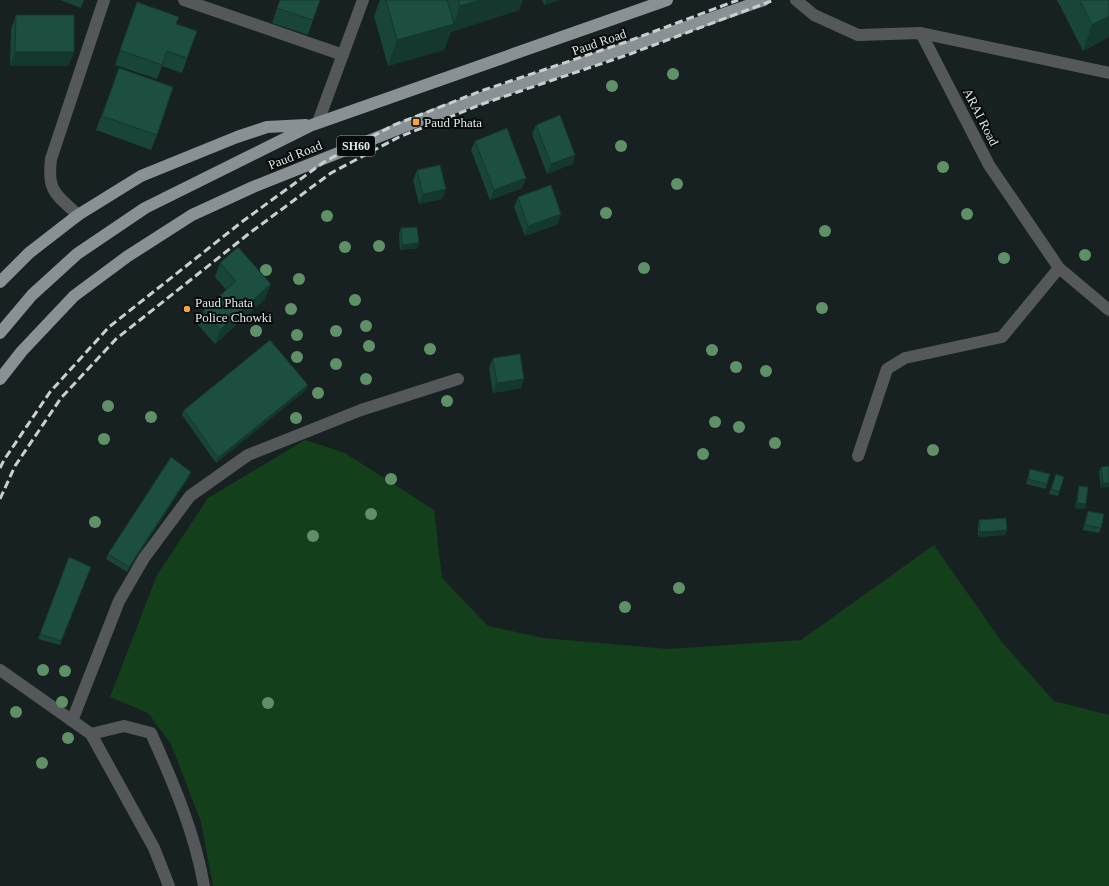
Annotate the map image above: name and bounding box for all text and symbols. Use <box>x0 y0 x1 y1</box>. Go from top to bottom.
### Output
street label: Paud Road <box>570 26 629 58</box>
street label: ARAI Road <box>960 86 1002 149</box>
place label: Paud Phata <box>424 115 482 130</box>
marker: Paud Phata <box>411 117 421 127</box>
road number: SH60 <box>337 136 375 156</box>
street label: Paud Road <box>266 137 325 173</box>
place label: Paud Phata Police Chowki <box>195 295 272 325</box>
marker: Paud Phata Police Chowki <box>182 304 192 314</box>

